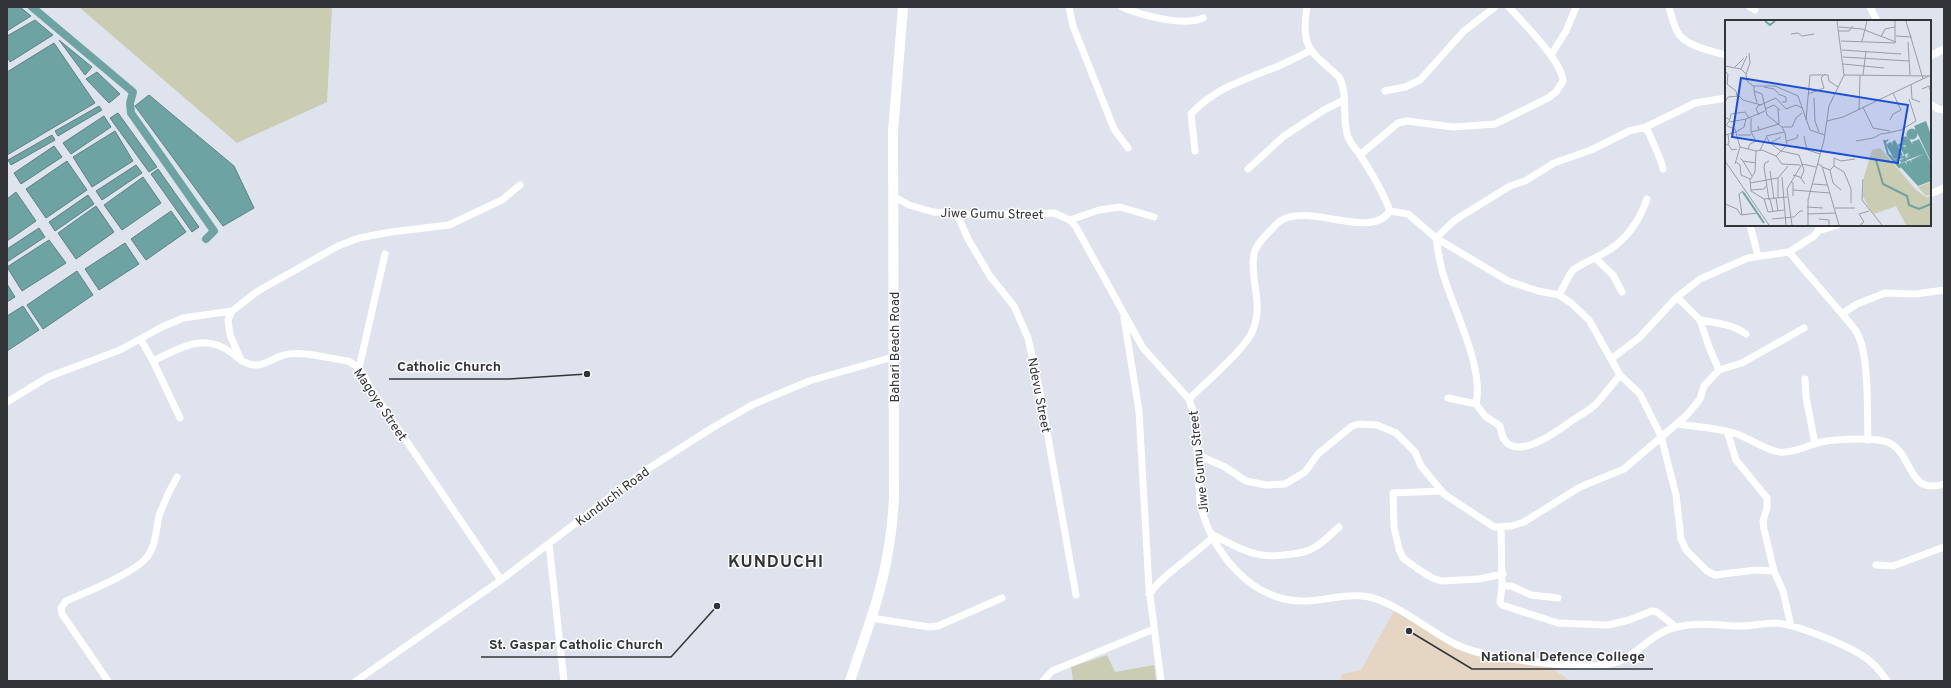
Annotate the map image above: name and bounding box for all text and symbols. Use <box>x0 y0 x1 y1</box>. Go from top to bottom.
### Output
inset map <box>1725 20 1931 226</box>
street label: Jiwe Gumu Street <box>940 206 1044 224</box>
street label: Bahari Beach Road <box>888 292 904 402</box>
callout: Catholic Church <box>389 353 509 379</box>
street label: Ndevu Street <box>1023 357 1053 434</box>
text: Catholic Church <box>397 359 501 376</box>
street label: Magoye Street <box>349 366 410 445</box>
street label: Jiwe Gumu Street <box>1187 410 1213 514</box>
street label: Kunduchi Road <box>573 465 653 531</box>
district label: KUNDUCHI <box>728 552 824 574</box>
callout: St. Gaspar Catholic Church <box>481 631 671 657</box>
text: St. Gaspar Catholic Church <box>489 637 663 654</box>
callout: National Defence College <box>1472 643 1653 669</box>
text: National Defence College <box>1481 649 1645 666</box>

